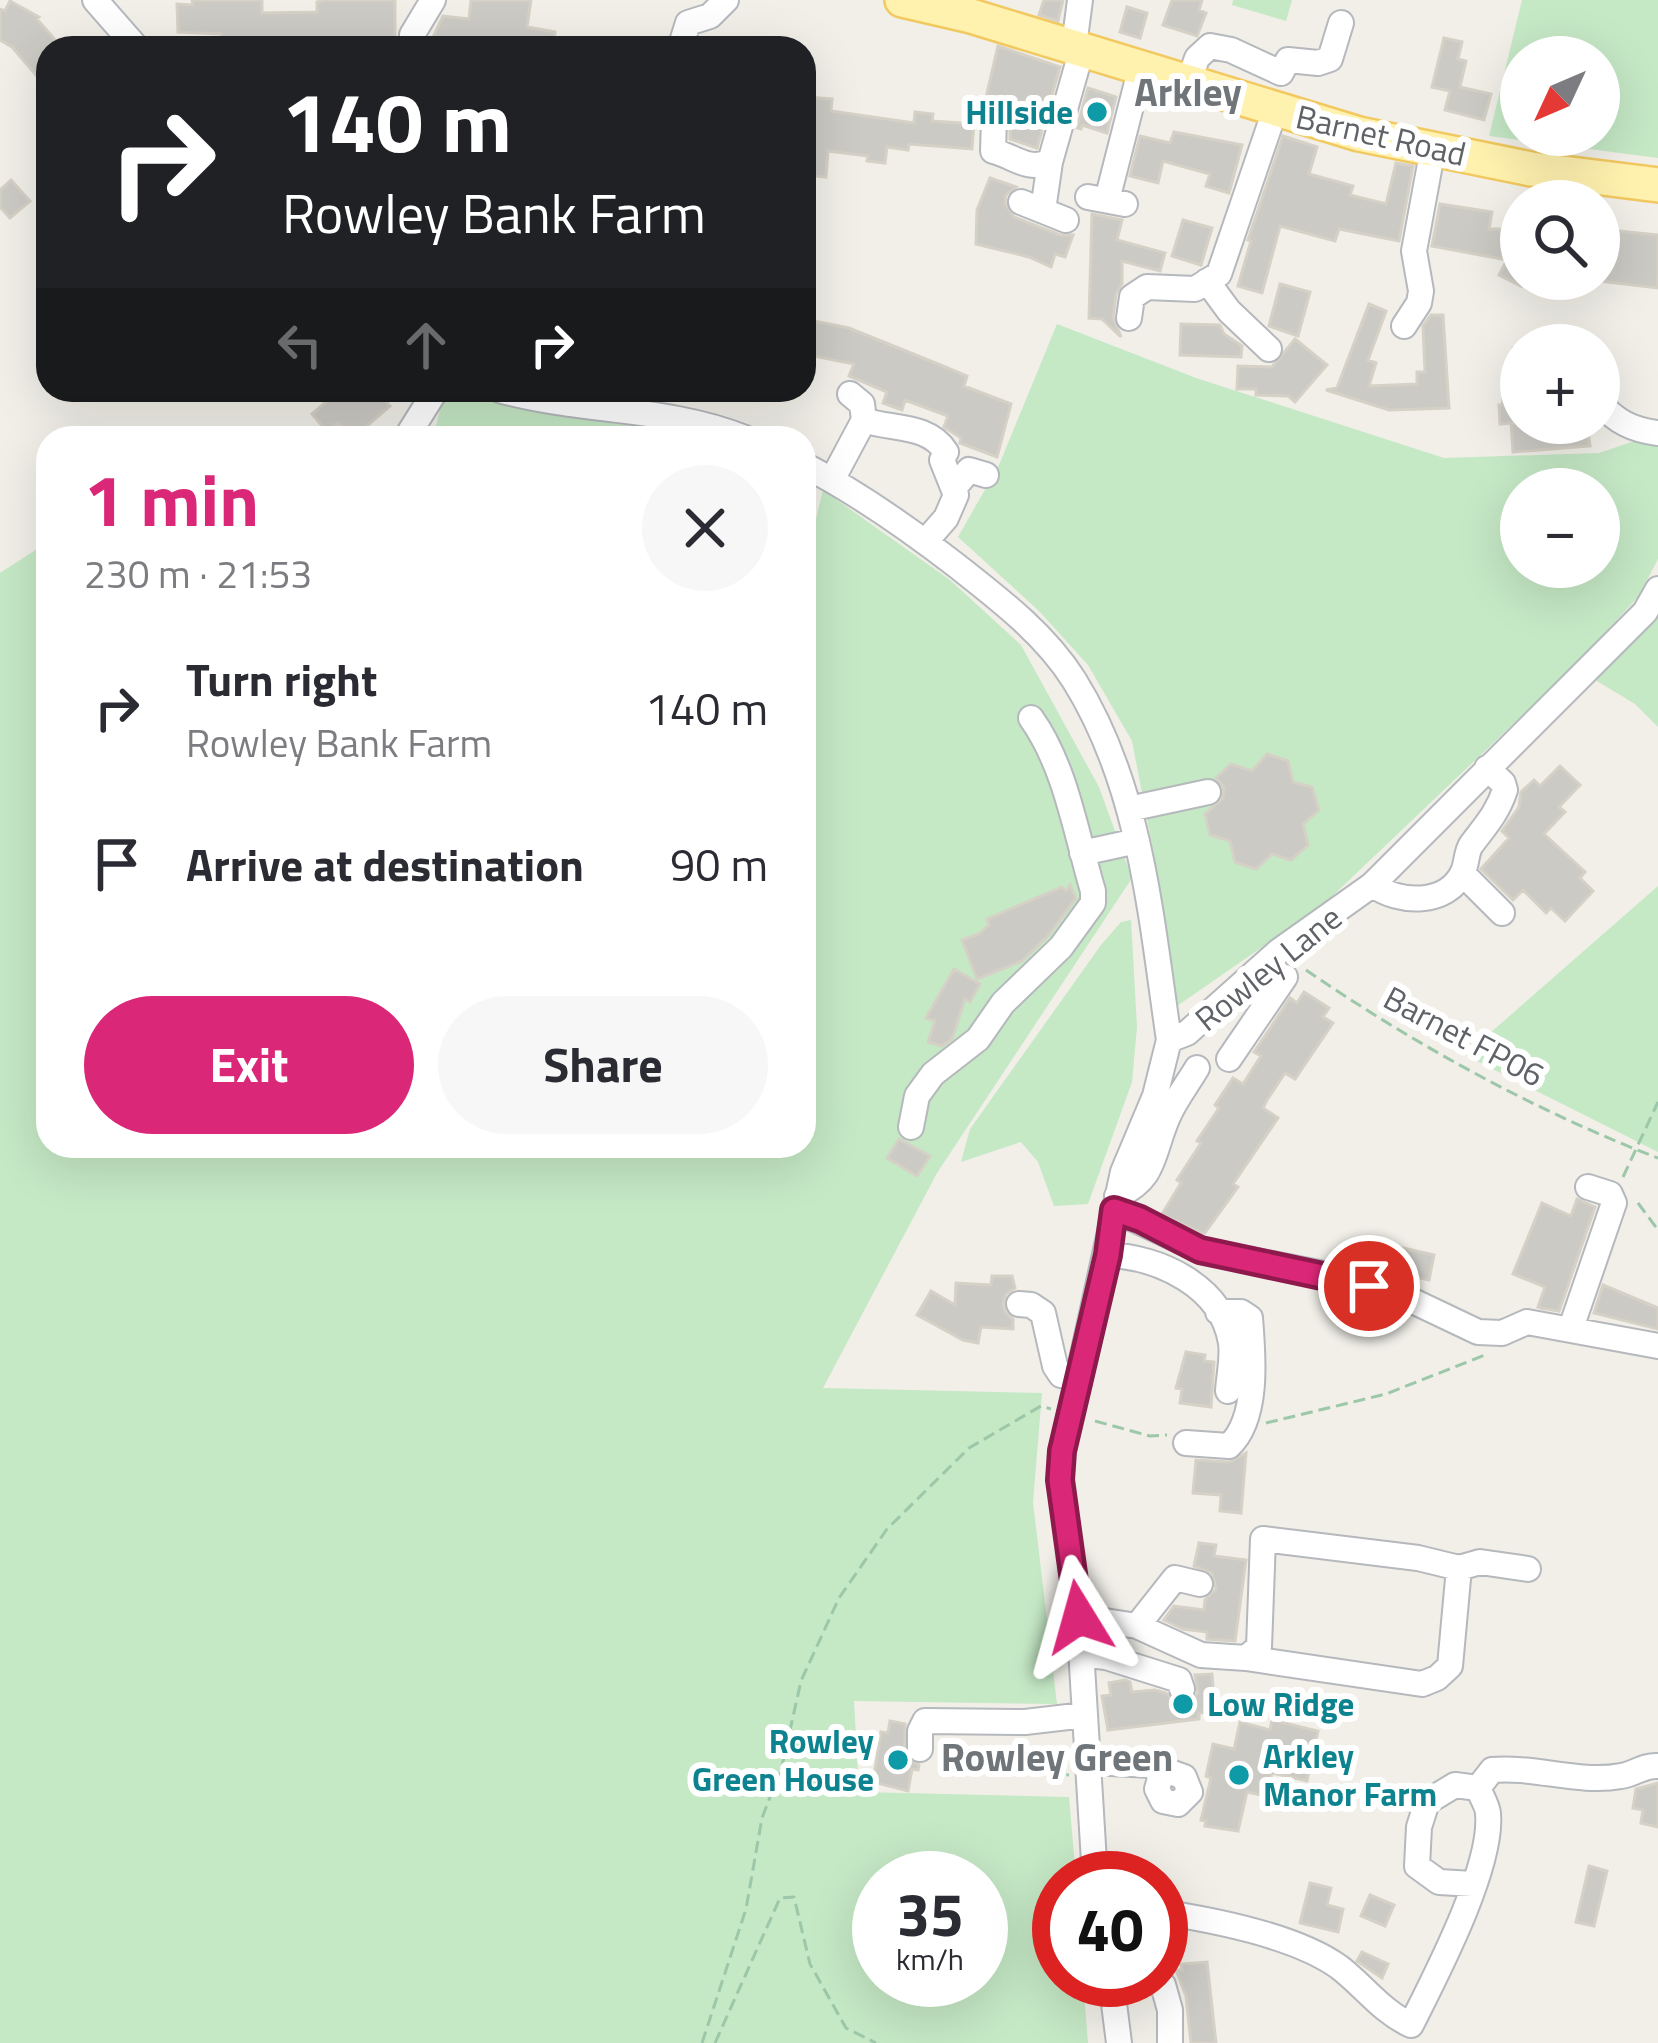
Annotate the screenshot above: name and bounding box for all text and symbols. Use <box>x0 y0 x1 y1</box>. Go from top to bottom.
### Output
north arrow <box>1500 36 1620 156</box>
map controls <box>1500 36 1620 588</box>
text: 140 m <box>282 57 512 185</box>
district label: Arkley <box>1134 62 1242 121</box>
icon: right <box>84 84 240 240</box>
place label: Hillside <box>965 87 1073 137</box>
street label: Barnet Road <box>1291 91 1471 179</box>
marker: Hillside <box>1084 99 1110 125</box>
text: Rowley Bank Farm <box>282 172 706 254</box>
button: search <box>1500 180 1620 300</box>
icon: left <box>267 312 333 378</box>
icon: ahead <box>393 312 459 378</box>
icon: right <box>519 312 585 378</box>
button: + <box>1500 324 1620 444</box>
text: 1 min <box>84 444 259 554</box>
button: close <box>642 465 768 591</box>
button: − <box>1500 468 1620 588</box>
text: 230 m · 21:53 <box>84 544 312 603</box>
text: Turn right <box>186 645 377 713</box>
text: 140 m <box>645 674 768 742</box>
icon: right <box>84 675 150 741</box>
text: Rowley Bank Farm <box>186 713 492 772</box>
text: Arrive at destination <box>186 830 584 898</box>
text: 90 m <box>670 830 768 898</box>
icon: arrive <box>84 831 150 897</box>
street label: Rowley Lane <box>1184 893 1352 1043</box>
street label: Barnet FP06 <box>1375 973 1553 1099</box>
button: Exit <box>84 996 414 1134</box>
button: Share <box>438 996 768 1134</box>
pin <box>1318 1235 1420 1337</box>
icon: arrive <box>1336 1253 1402 1319</box>
position arrow <box>1016 1554 1142 1680</box>
place label: Low Ridge <box>1207 1679 1354 1729</box>
marker: Low Ridge <box>1170 1691 1196 1717</box>
place label: Rowley Green House <box>692 1716 874 1804</box>
district label: Rowley Green <box>941 1727 1173 1786</box>
place label: Arkley Manor Farm <box>1263 1731 1437 1819</box>
marker: Rowley Green House <box>885 1747 911 1773</box>
marker: Arkley Manor Farm <box>1226 1762 1252 1788</box>
speed limit sign: 40 <box>1032 1851 1188 2007</box>
text: 35 <box>896 1868 964 1959</box>
text: km/h <box>896 1936 964 1982</box>

